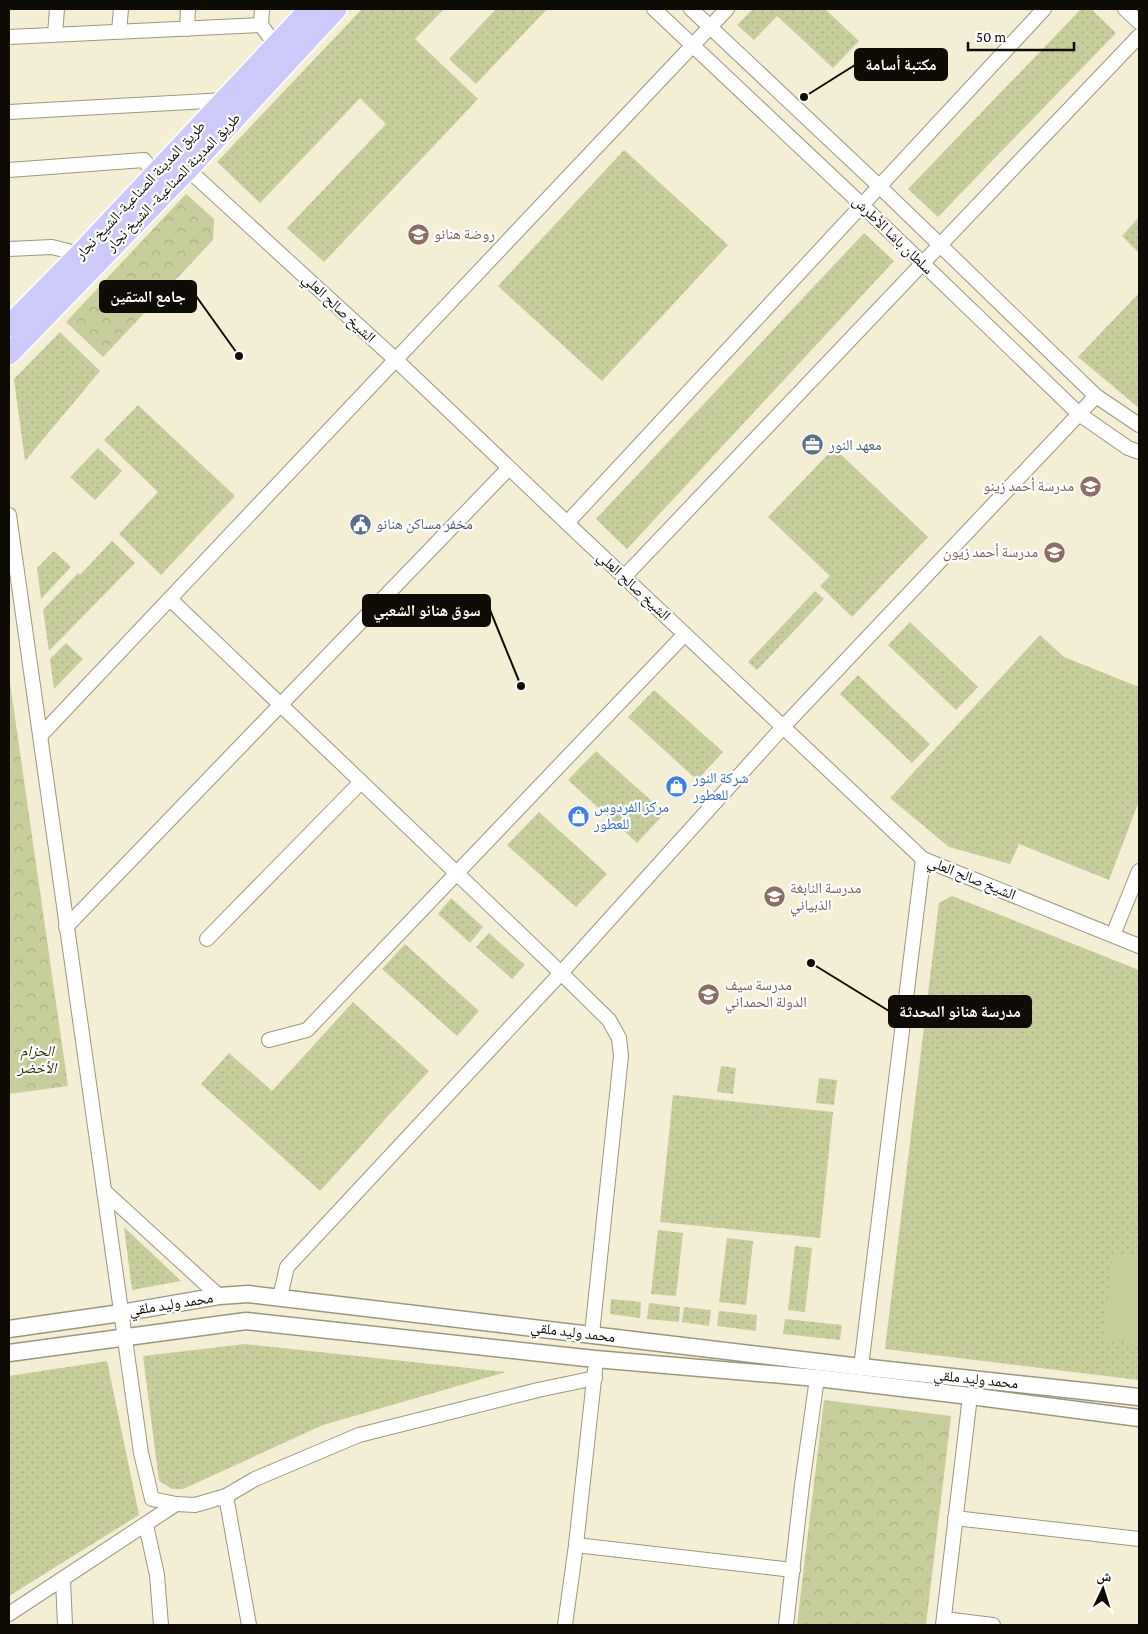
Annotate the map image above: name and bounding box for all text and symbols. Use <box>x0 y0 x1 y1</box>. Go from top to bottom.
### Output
scale bar <box>968 20 1074 52</box>
text: 50 m <box>976 29 1006 45</box>
callout: مكتبة أسامة <box>855 49 947 80</box>
text: مكتبة أسامة <box>865 55 937 74</box>
street label: طريق المدينة الصناعية- الشيخ نجار <box>102 109 245 257</box>
street label: طريق المدينة الصناعية-الشيخ نجار <box>71 118 210 265</box>
street label: سلطان باشا الأطرش <box>848 193 937 279</box>
school or university icon: روضة هنانو <box>406 222 430 246</box>
place label: روضة هنانو <box>434 226 495 243</box>
street label: الشيخ صالح العلي <box>297 270 379 348</box>
callout: جامع المتقين <box>100 281 196 312</box>
text: جامع المتقين <box>110 288 186 307</box>
office icon: معهد النور <box>801 433 825 457</box>
place label: معهد النور <box>828 437 882 454</box>
school or university icon: مدرسة أحمد زينو <box>1078 474 1102 498</box>
place label: مدرسة أحمد زينو <box>983 477 1074 495</box>
public building icon: مخفر مساكن هنانو <box>348 512 372 536</box>
place label: مخفر مساكن هنانو <box>376 516 473 534</box>
school or university icon: مدرسة أحمد زيون <box>1042 540 1066 564</box>
place label: مدرسة أحمد زيون <box>943 543 1038 562</box>
street label: الشيخ صالح العلي <box>592 548 674 626</box>
callout: سوق هنانو الشعبي <box>363 595 490 626</box>
text: سوق هنانو الشعبي <box>373 602 481 623</box>
place label: شركة النور للعطور <box>692 770 749 804</box>
shop icon: شركة النور للعطور <box>665 775 689 799</box>
place label: مركز الفردوس للعطور <box>593 799 669 833</box>
shop icon: مركز الفردوس للعطور <box>566 804 590 828</box>
street label: الشيخ صالح العلي <box>924 853 1018 906</box>
place label: مدرسة النابغة الذبياني <box>790 880 861 917</box>
school or university icon: مدرسة النابغة الذبياني <box>762 885 786 909</box>
place label: مدرسة سيف الدولة الحمداني <box>725 977 807 1014</box>
school or university icon: مدرسة سيف الدولة الحمداني <box>697 982 721 1006</box>
callout: مدرسة هنانو المحدثة <box>889 996 1031 1027</box>
text: مدرسة هنانو المحدثة <box>899 1003 1021 1020</box>
park label: الحزام الأخضر <box>17 1043 58 1077</box>
street label: محمد وليد ملقي <box>128 1289 215 1322</box>
street label: محمد وليد ملقي <box>529 1319 616 1349</box>
street label: محمد وليد ملقي <box>932 1367 1019 1395</box>
north arrow <box>1078 1564 1128 1614</box>
text: ش <box>1096 1568 1112 1586</box>

